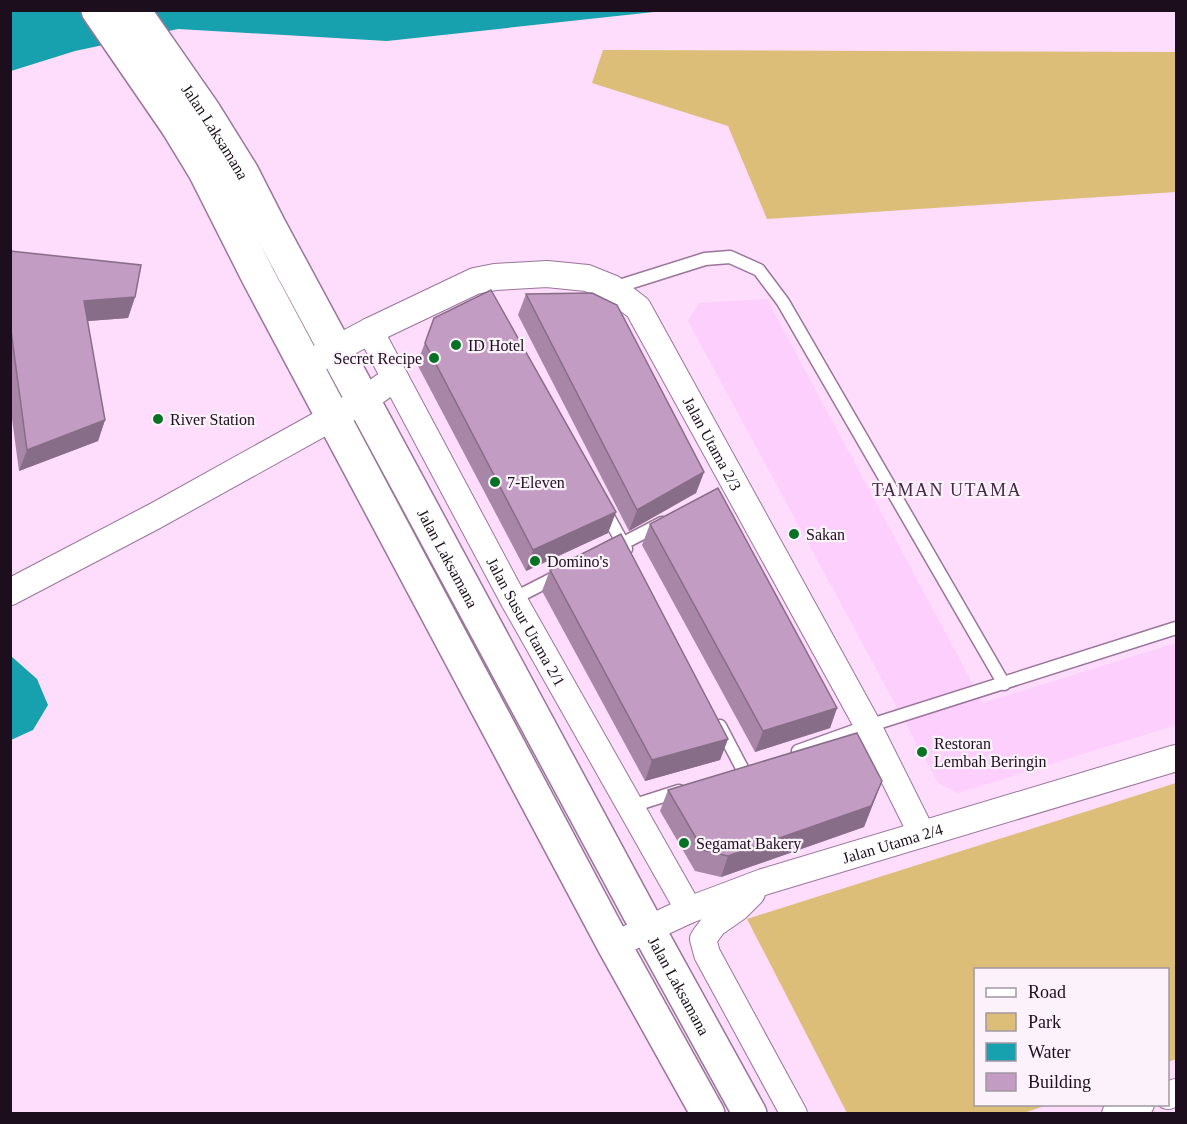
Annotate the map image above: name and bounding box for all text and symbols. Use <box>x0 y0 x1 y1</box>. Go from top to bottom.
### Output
street label: Jalan Laksamana <box>179 81 252 182</box>
place label: ID Hotel <box>468 337 525 354</box>
marker: ID Hotel <box>449 338 463 352</box>
place label: Secret Recipe <box>334 350 422 368</box>
marker: Secret Recipe <box>427 351 441 365</box>
street label: Jalan Utama 2/3 <box>680 394 745 493</box>
place label: River Station <box>170 411 255 428</box>
marker: River Station <box>151 412 165 426</box>
place label: 7-Eleven <box>507 474 565 491</box>
marker: 7-Eleven <box>488 475 502 489</box>
district label: TAMAN UTAMA <box>872 480 1022 500</box>
street label: Jalan Laksamana <box>415 506 482 611</box>
place label: Sakan <box>806 526 845 543</box>
marker: Sakan <box>787 527 801 541</box>
place label: Domino's <box>547 553 609 570</box>
street label: Jalan Susur Utama 2/1 <box>484 554 569 689</box>
marker: Domino's <box>528 554 542 568</box>
place label: Restoran Lembah Beringin <box>934 735 1046 771</box>
marker: Restoran Lembah Beringin <box>915 745 929 759</box>
street label: Jalan Utama 2/4 <box>840 820 945 866</box>
place label: Segamat Bakery <box>696 835 801 853</box>
marker: Segamat Bakery <box>677 836 691 850</box>
street label: Jalan Laksamana <box>645 933 713 1038</box>
legend <box>974 968 1169 1106</box>
text: Road <box>1028 982 1066 1002</box>
text: Park <box>1028 1012 1061 1032</box>
text: Water <box>1028 1042 1071 1062</box>
text: Building <box>1028 1072 1091 1092</box>

